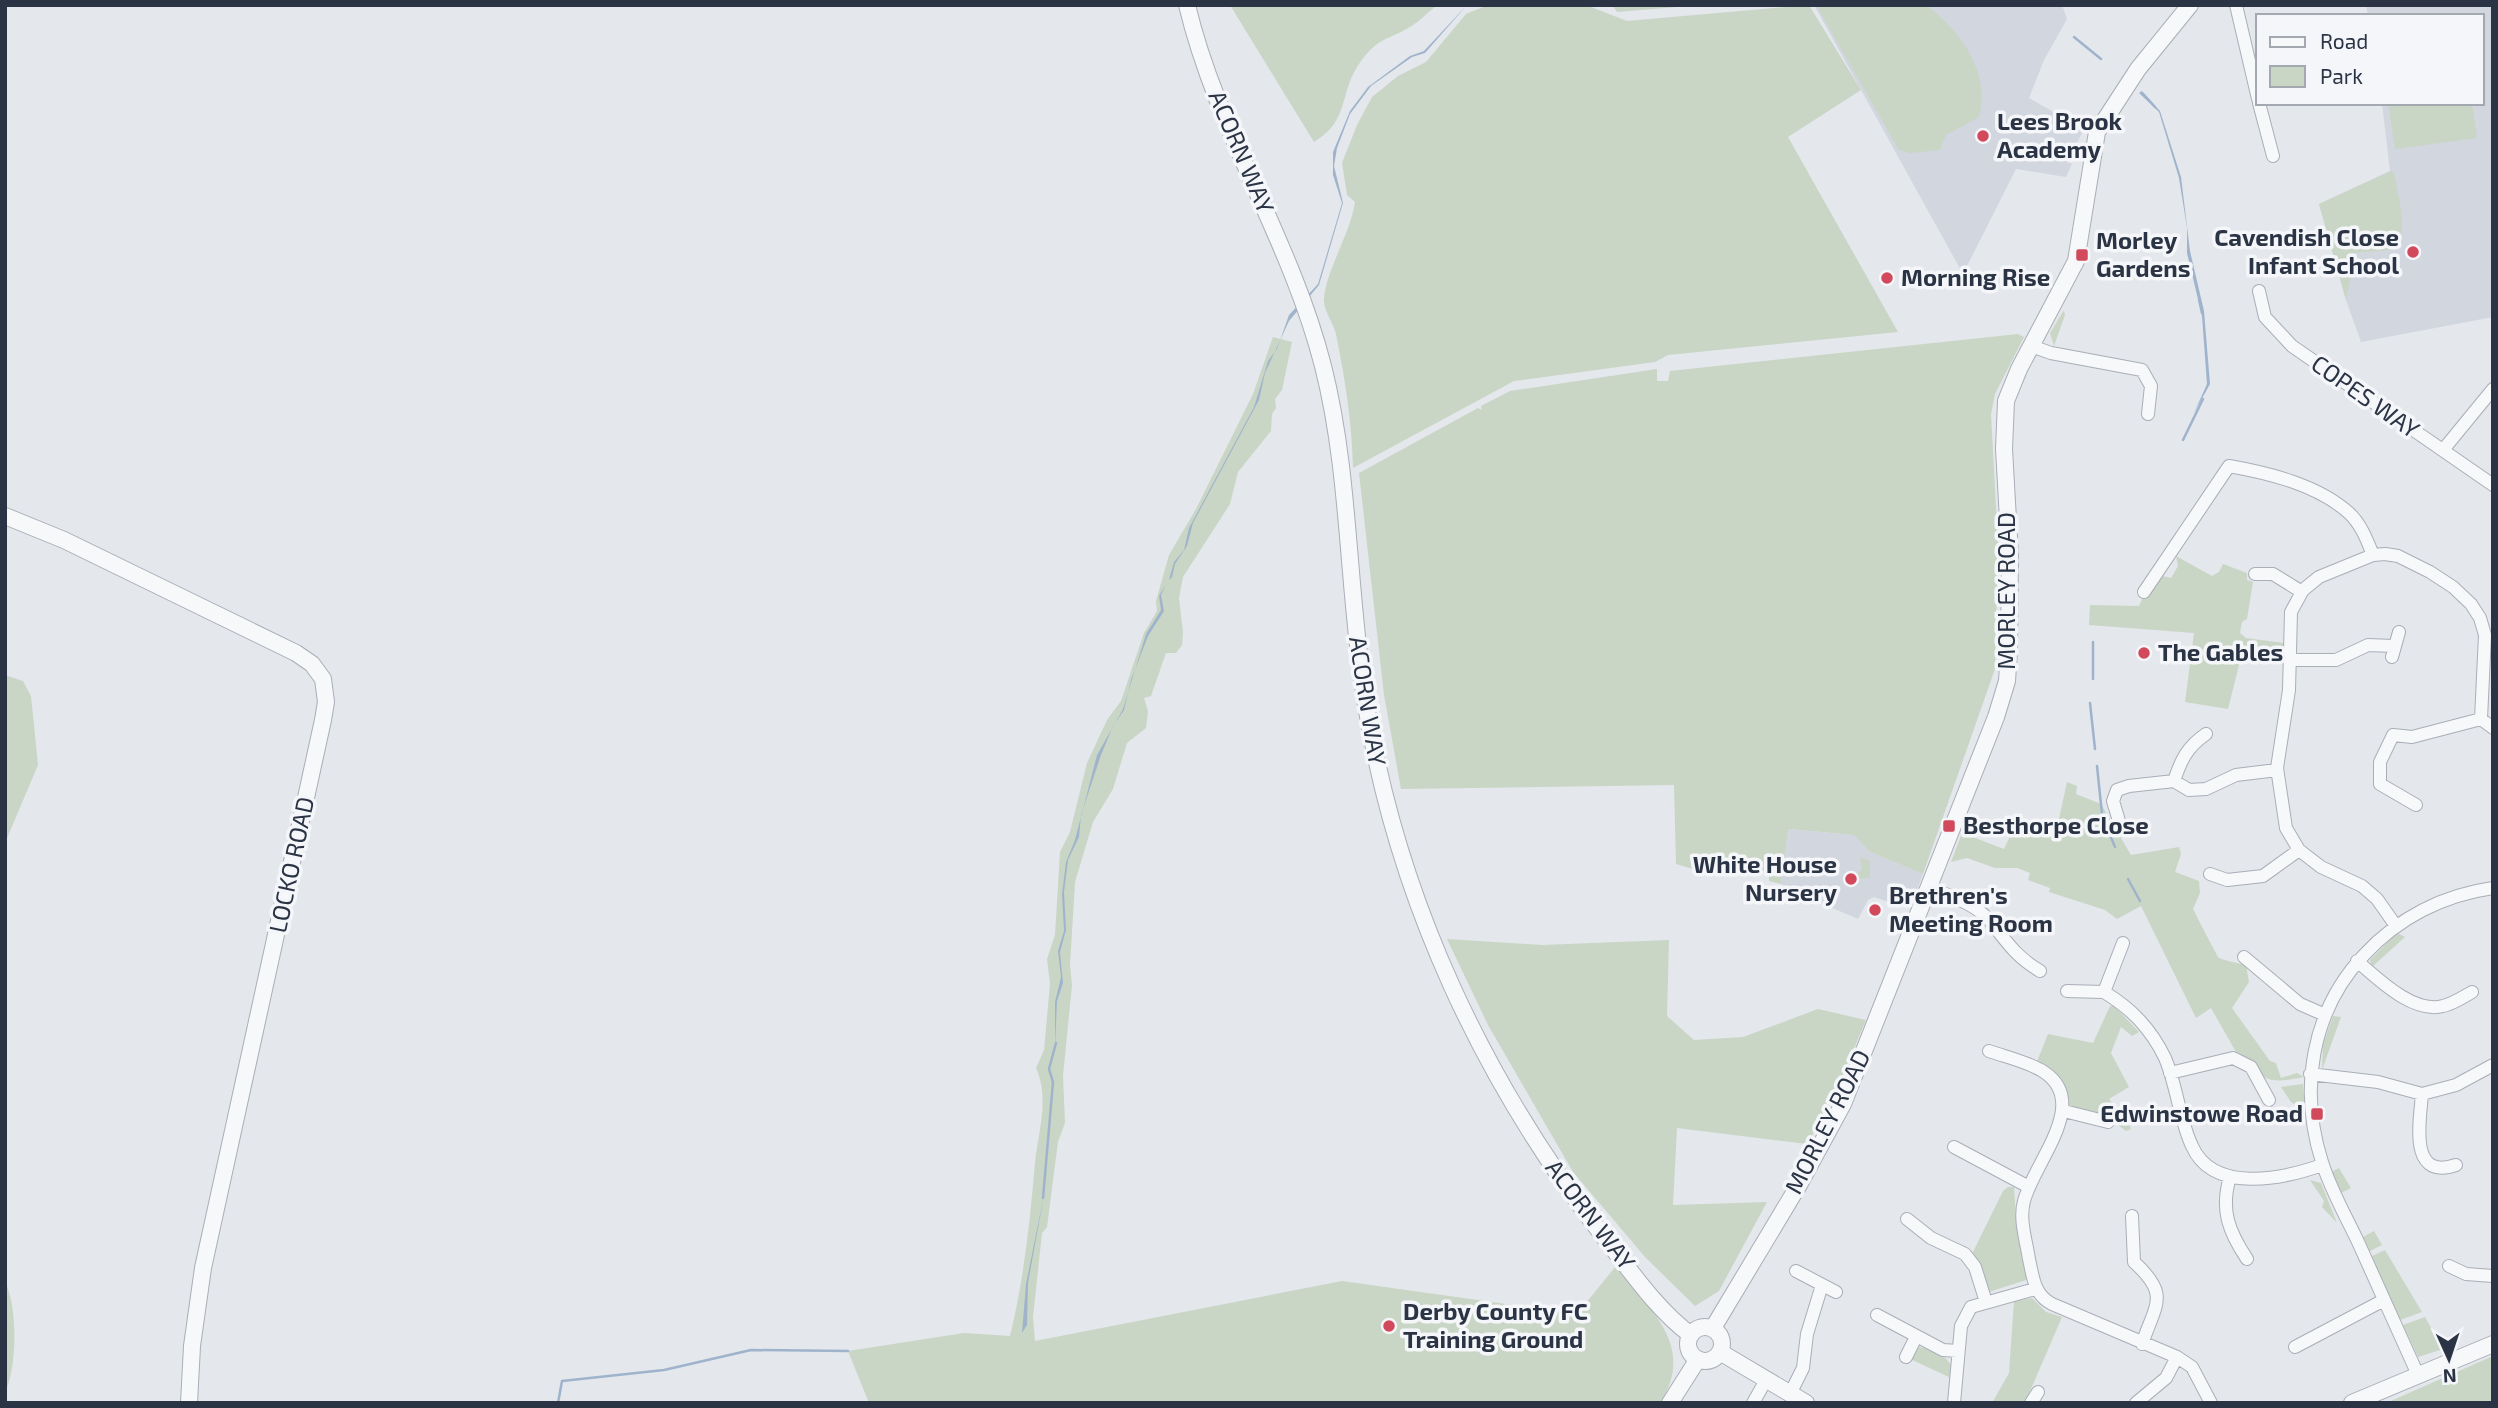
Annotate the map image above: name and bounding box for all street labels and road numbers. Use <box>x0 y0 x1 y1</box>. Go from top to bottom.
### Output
street label: ACORN WAY <box>1204 86 1281 217</box>
street label: COPES WAY <box>2306 348 2426 444</box>
street label: MORLEY ROAD <box>1991 512 2020 670</box>
street label: ACORN WAY <box>1344 634 1393 768</box>
street label: LOCKO ROAD <box>262 794 319 935</box>
street label: MORLEY ROAD <box>1778 1044 1875 1198</box>
street label: ACORN WAY <box>1540 1153 1642 1275</box>

